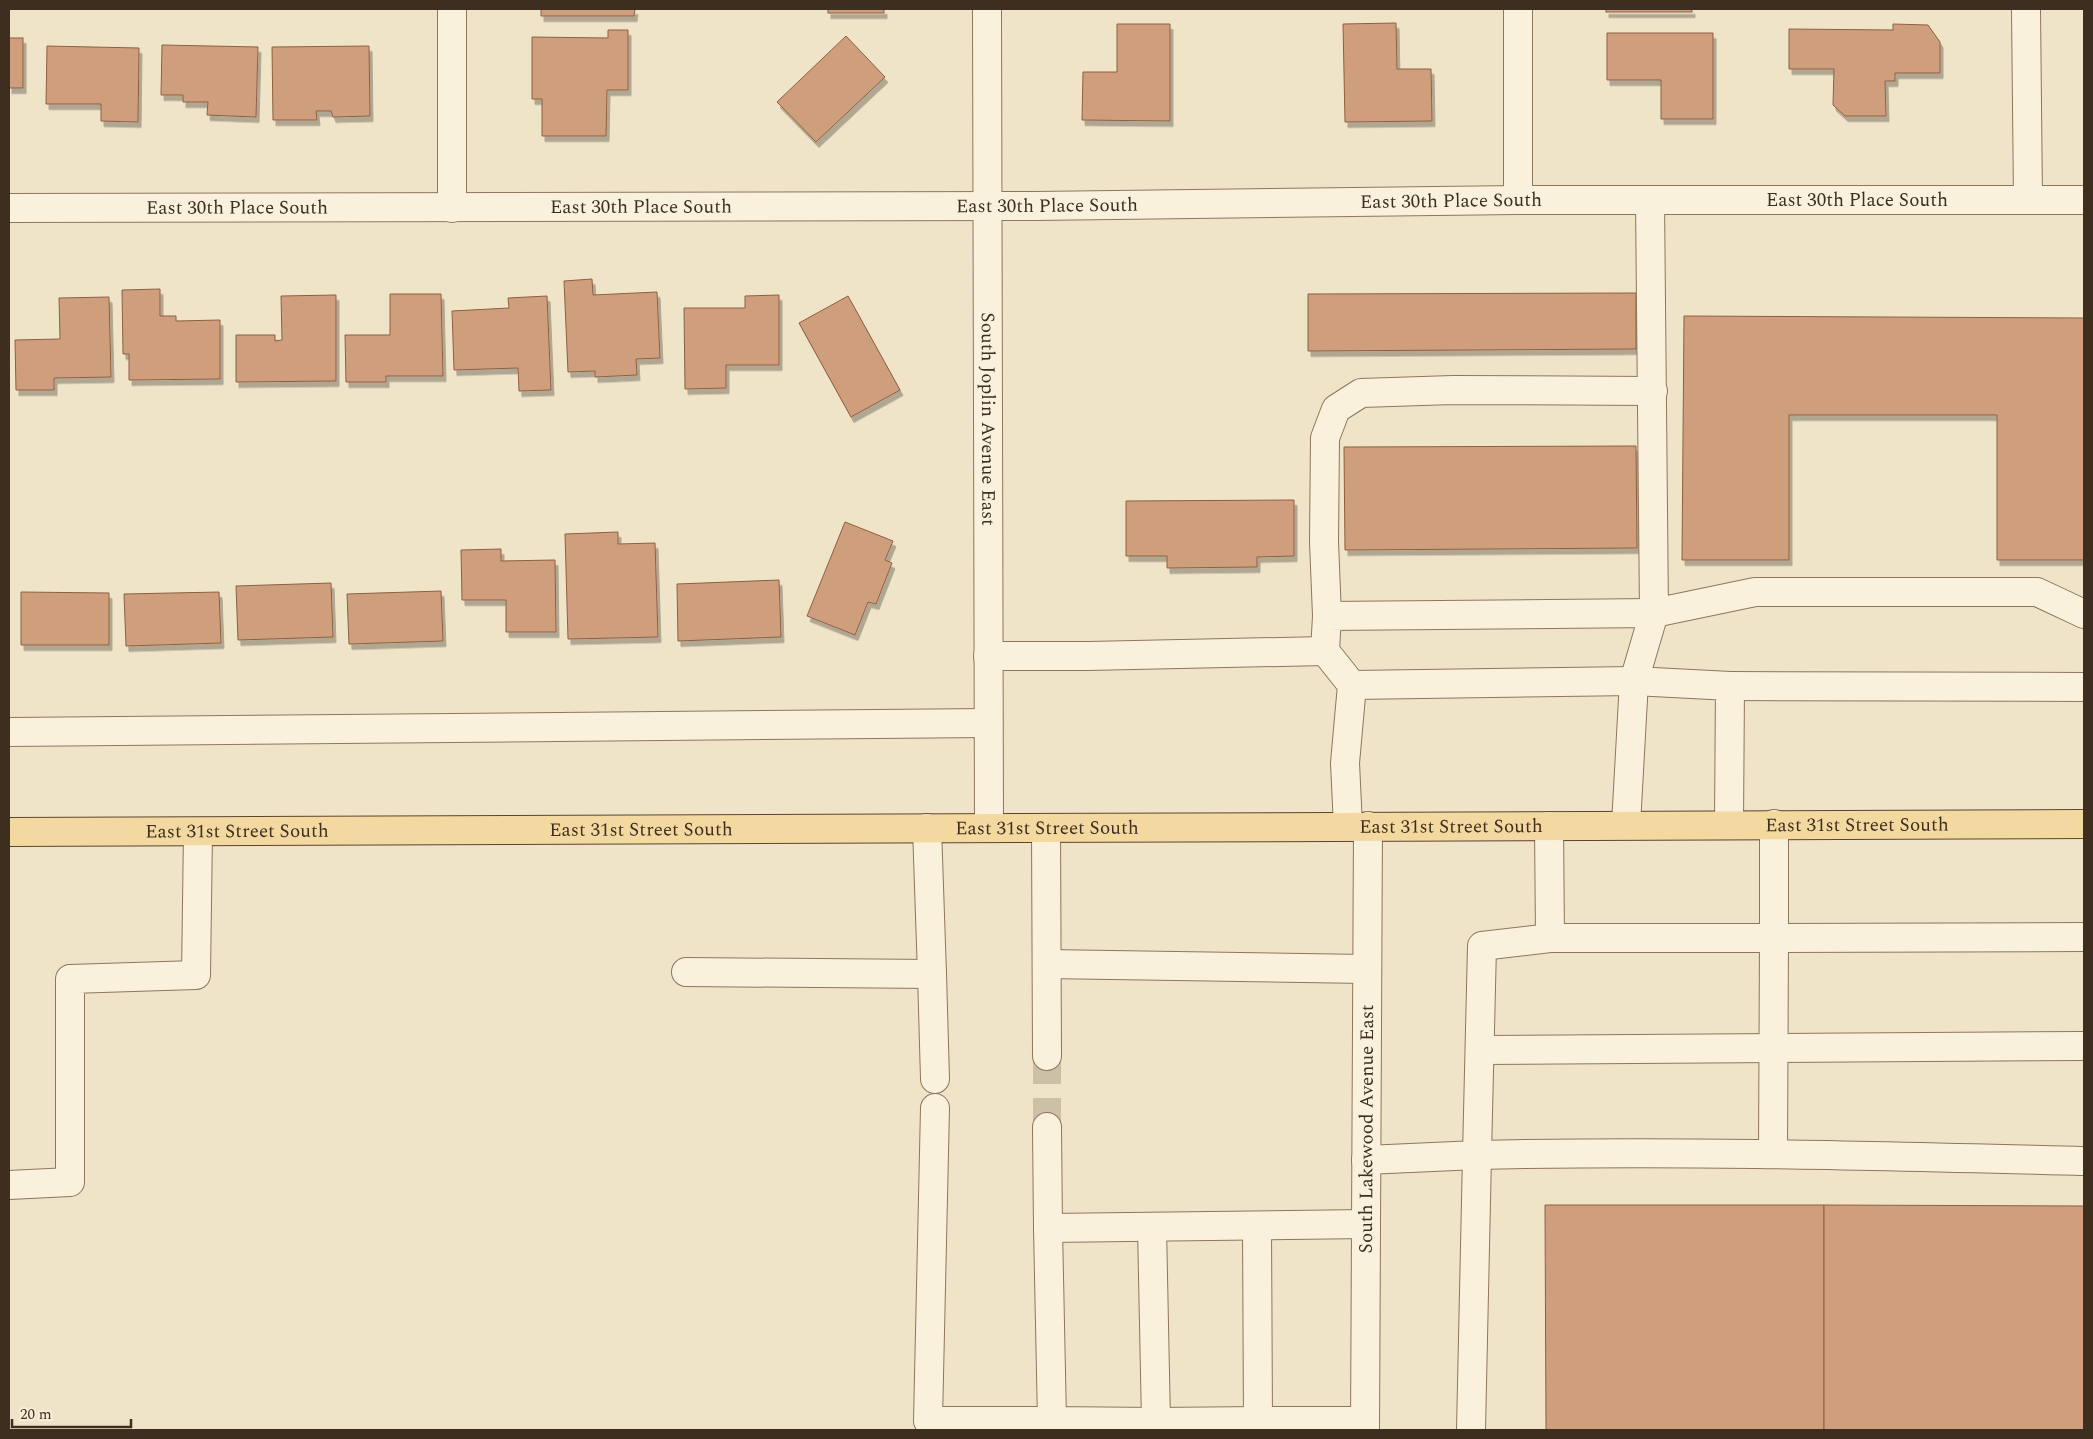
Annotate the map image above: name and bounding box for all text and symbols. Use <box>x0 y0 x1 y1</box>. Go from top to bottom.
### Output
street label: East 30th Place South <box>1360 186 1542 216</box>
street label: East 30th Place South <box>1766 186 1948 215</box>
street label: East 30th Place South <box>956 190 1138 221</box>
street label: East 30th Place South <box>550 192 732 221</box>
street label: East 30th Place South <box>146 193 328 222</box>
street label: South Joplin Avenue East <box>973 312 1003 526</box>
street label: East 31st Street South <box>1765 810 1949 840</box>
street label: East 31st Street South <box>1359 812 1543 841</box>
street label: East 31st Street South <box>955 813 1139 843</box>
street label: East 31st Street South <box>549 815 733 844</box>
street label: East 31st Street South <box>145 816 329 846</box>
street label: South Lakewood Avenue East <box>1351 1004 1382 1254</box>
scale bar <box>12 1396 131 1428</box>
text: 20 m <box>20 1403 52 1426</box>

